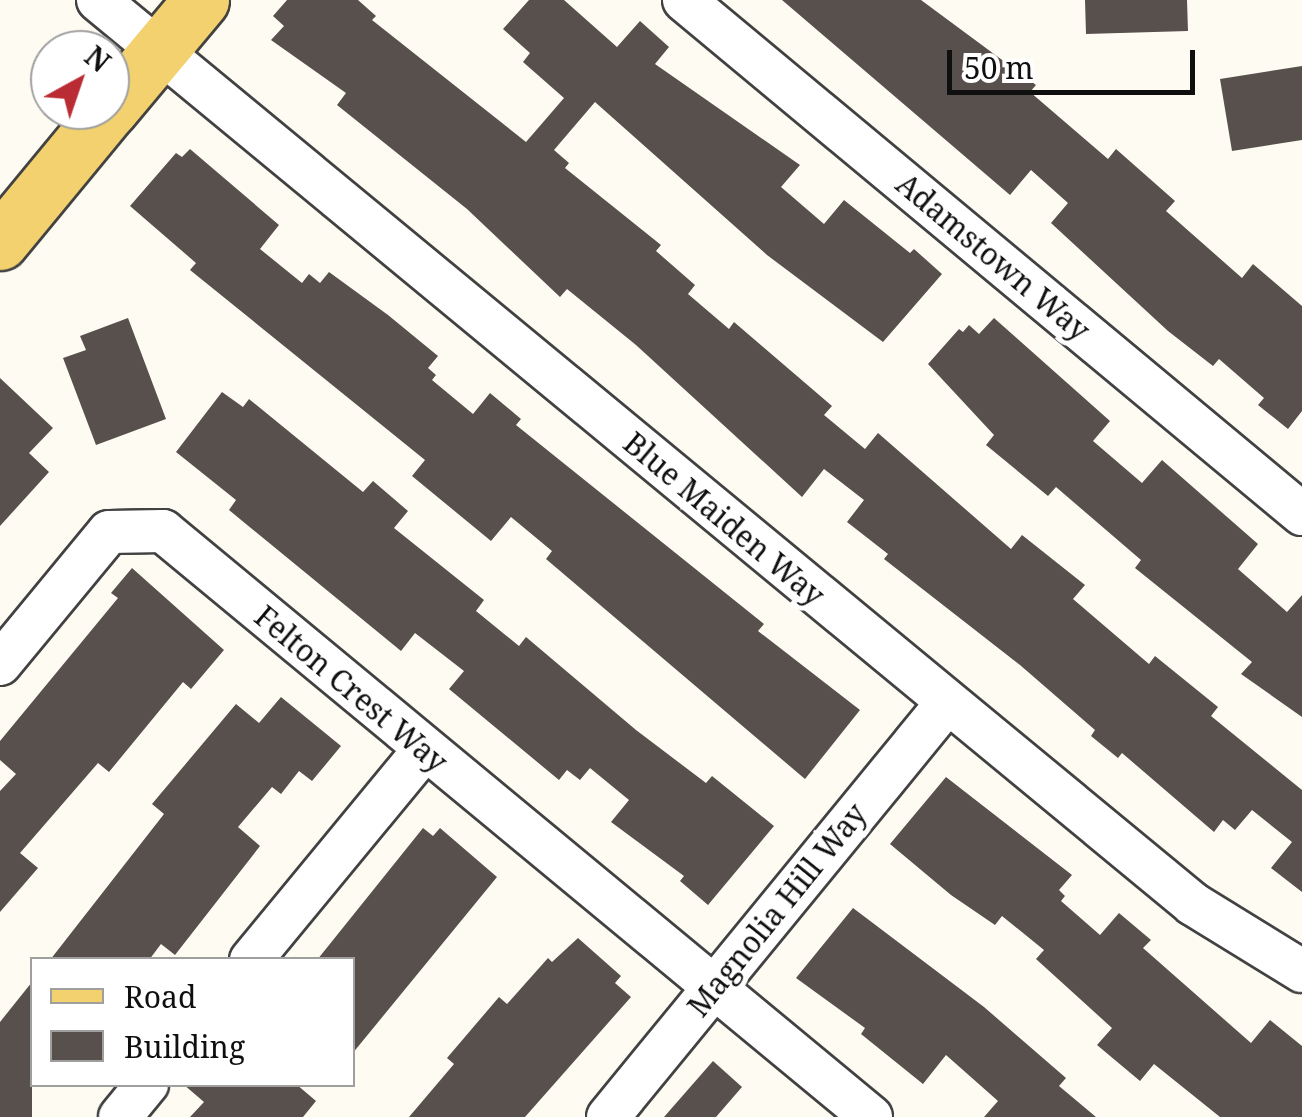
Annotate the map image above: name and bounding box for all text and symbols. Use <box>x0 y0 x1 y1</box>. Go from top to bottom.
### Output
north arrow <box>30 30 130 130</box>
scale bar <box>952 30 1200 92</box>
text: N <box>77 37 119 80</box>
text: 50 m <box>964 47 1034 88</box>
street label: Adamstown Way <box>889 166 1097 348</box>
street label: Blue Maiden Way <box>616 425 832 613</box>
street label: Felton Crest Way <box>248 598 454 780</box>
street label: Magnolia Hill Way <box>680 796 874 1024</box>
legend <box>30 957 355 1087</box>
text: Road <box>124 976 196 1017</box>
text: Building <box>124 1026 245 1067</box>

